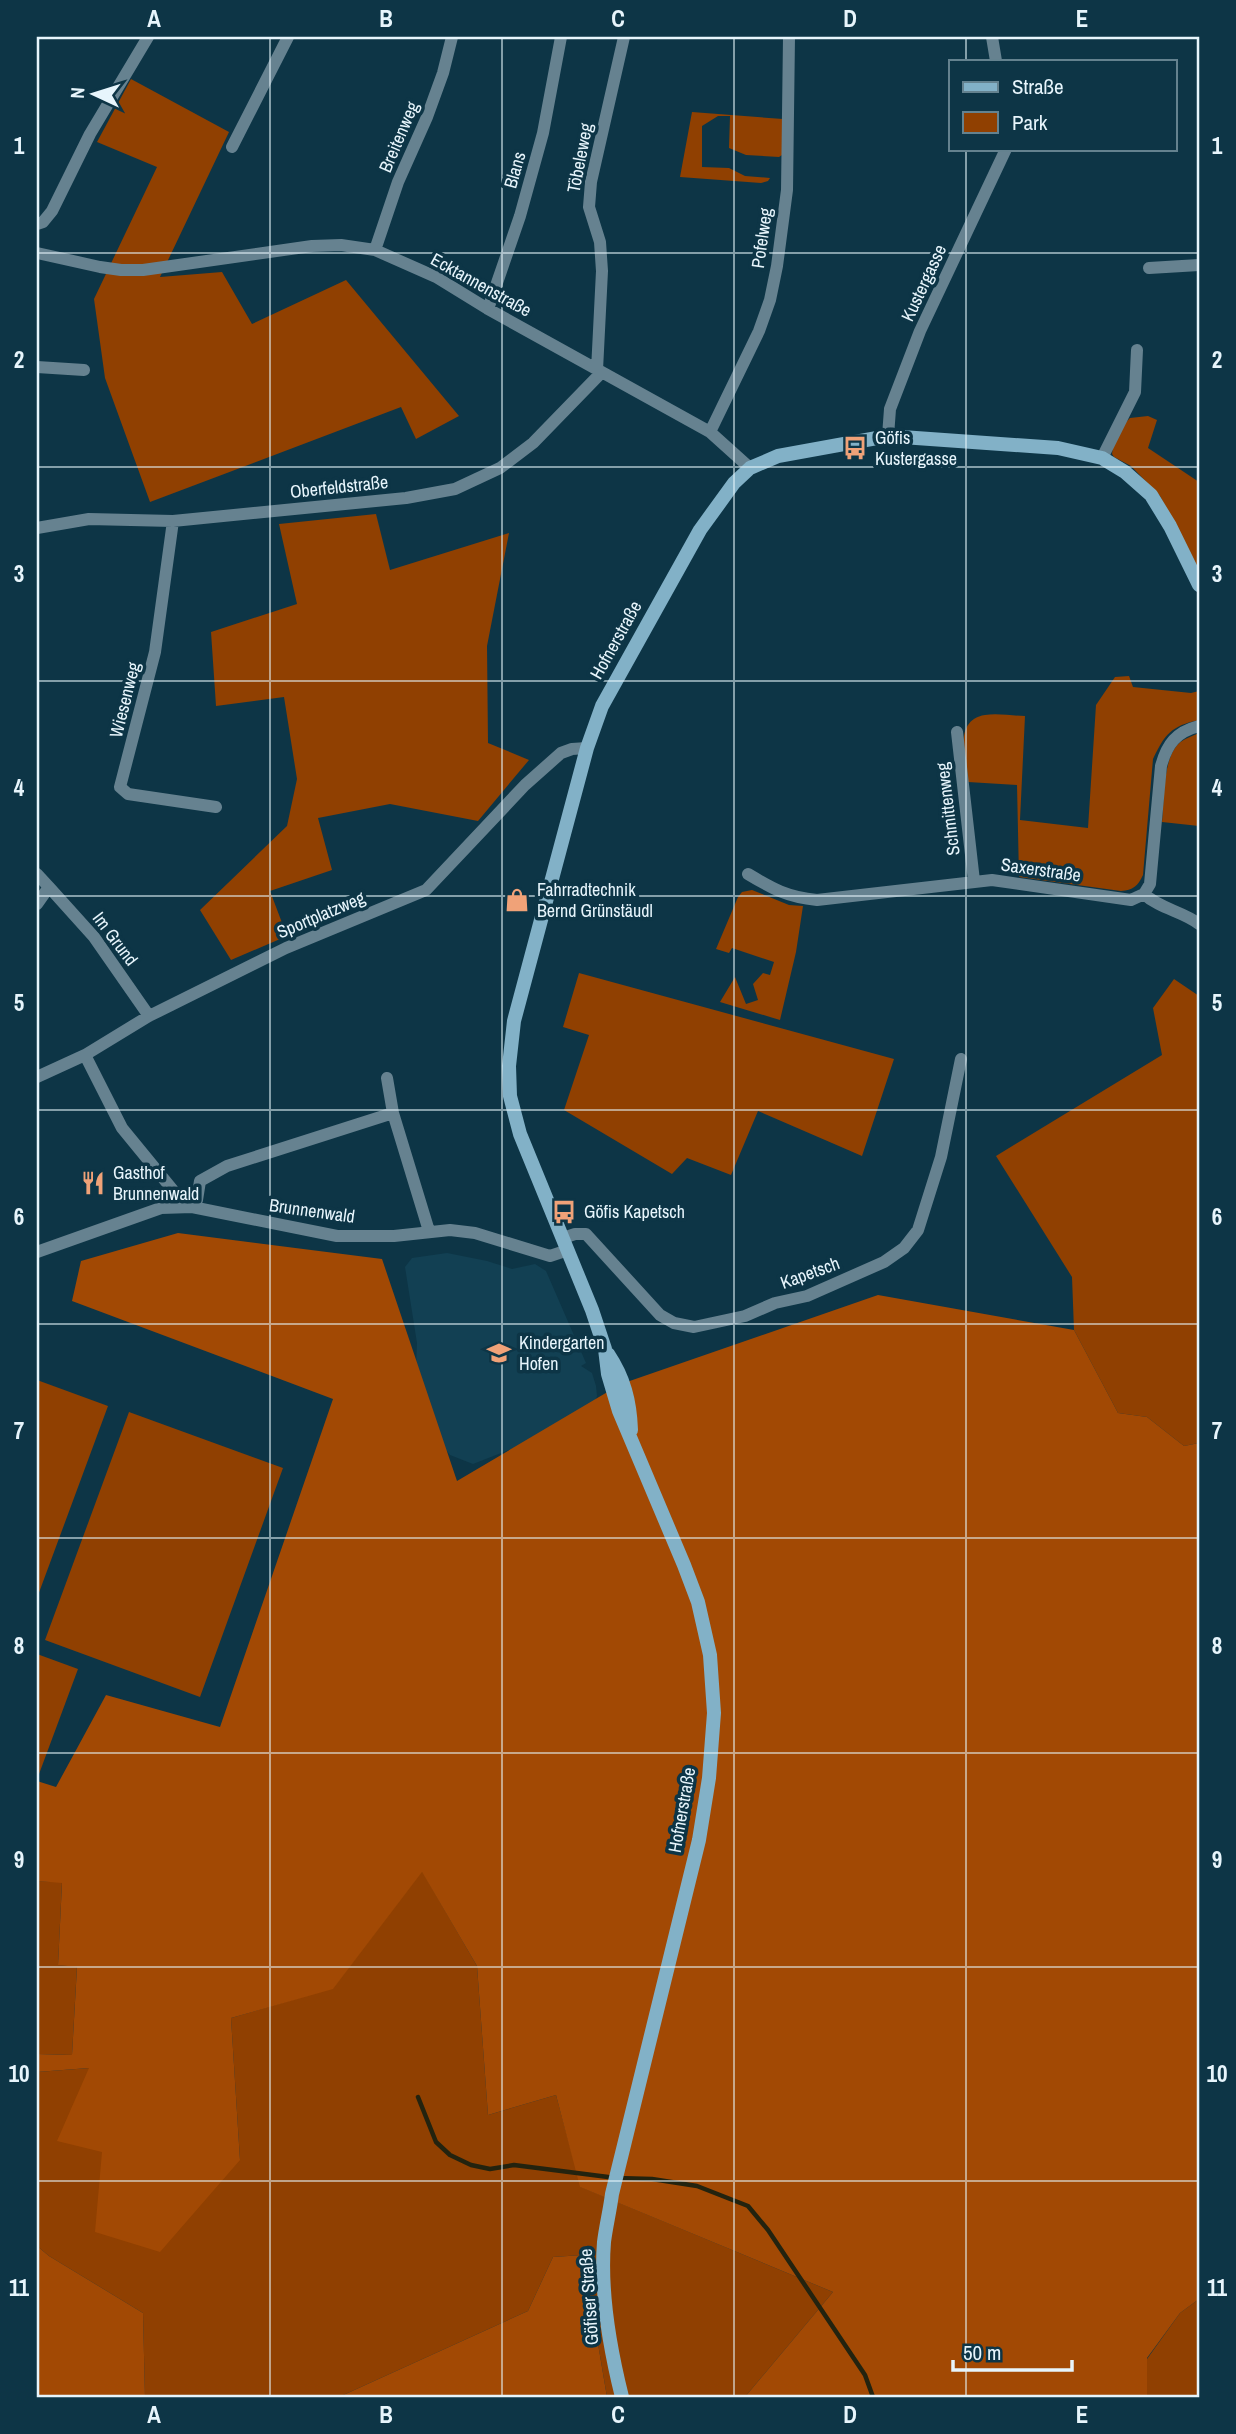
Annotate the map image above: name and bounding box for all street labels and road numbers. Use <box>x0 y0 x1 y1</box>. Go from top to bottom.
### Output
street label: Breitenweg <box>372 97 425 176</box>
street label: Töbeleweg <box>561 120 599 195</box>
street label: Blans <box>497 149 532 191</box>
street label: Pofelweg <box>745 205 778 270</box>
street label: Kustergasse <box>895 240 952 325</box>
street label: Ecktannenstraße <box>426 247 536 323</box>
street label: Oberfeldstraße <box>289 469 389 504</box>
street label: Hofnerstraße <box>584 596 647 683</box>
street label: Wiesenweg <box>103 659 146 740</box>
street label: Schmittenweg <box>929 760 966 857</box>
street label: Saxerstraße <box>1000 852 1083 887</box>
street label: Sportplatzweg <box>273 884 369 944</box>
street label: Im Grund <box>87 907 144 971</box>
street label: Brunnenwald <box>268 1192 356 1229</box>
street label: Kapetsch <box>777 1250 843 1295</box>
street label: Hofnerstraße <box>662 1765 701 1854</box>
street label: Göfiser Straße <box>573 2248 604 2346</box>

